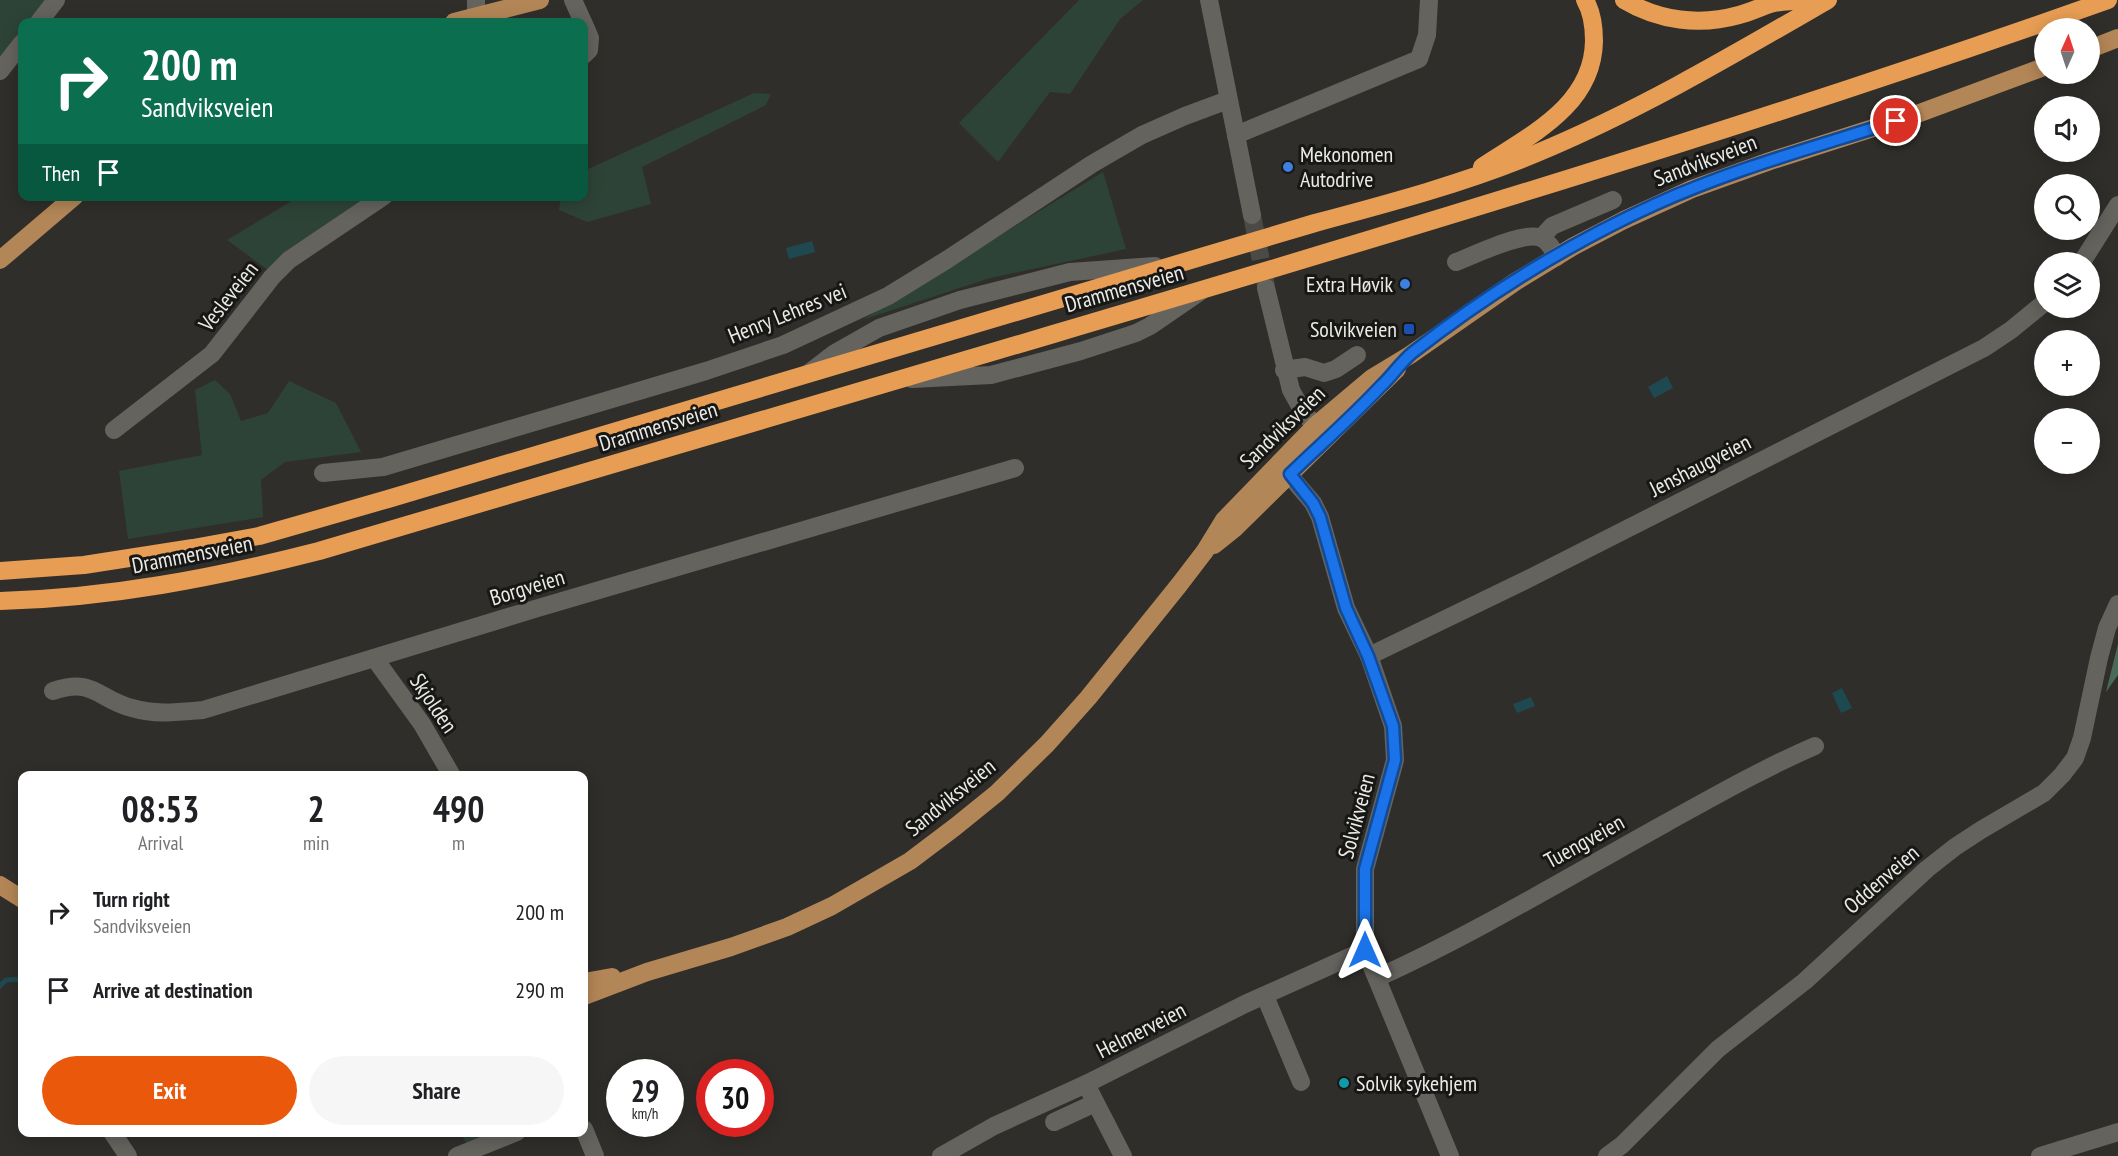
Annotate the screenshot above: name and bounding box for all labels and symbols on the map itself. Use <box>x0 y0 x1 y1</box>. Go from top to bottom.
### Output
north arrow <box>2034 18 2100 84</box>
pin <box>1870 95 1921 146</box>
street label: Sandviksveien <box>1650 128 1760 192</box>
place label: Mekonomen Autodrive <box>1300 140 1393 193</box>
marker: Mekonomen Autodrive <box>1281 160 1295 174</box>
street label: Vesleveien <box>192 256 264 337</box>
street label: Drammensveien <box>1061 258 1187 318</box>
place label: Extra Høvik <box>1306 270 1393 298</box>
street label: Henry Lehres vei <box>724 277 850 349</box>
marker: Extra Høvik <box>1398 277 1412 291</box>
place label: Solvikveien <box>1310 315 1397 343</box>
marker: Solvikveien <box>1402 322 1416 336</box>
street label: Sandviksveien <box>1233 379 1331 475</box>
street label: Drammensveien <box>595 395 721 457</box>
street label: Jenshaugveien <box>1644 428 1755 503</box>
street label: Drammensveien <box>129 529 255 579</box>
street label: Borgveien <box>486 562 568 612</box>
street label: Skjolden <box>404 668 464 738</box>
street label: Sandviksveien <box>899 752 1001 842</box>
street label: Solvikveien <box>1331 770 1381 862</box>
street label: Tuengveien <box>1539 808 1629 874</box>
street label: Oddenveien <box>1837 839 1925 919</box>
position arrow <box>1333 918 1397 982</box>
street label: Helmerveien <box>1092 996 1190 1064</box>
speed limit sign: 30 <box>696 1059 774 1137</box>
place label: Solvik sykehjem <box>1356 1069 1477 1097</box>
marker: Solvik sykehjem <box>1337 1076 1351 1090</box>

